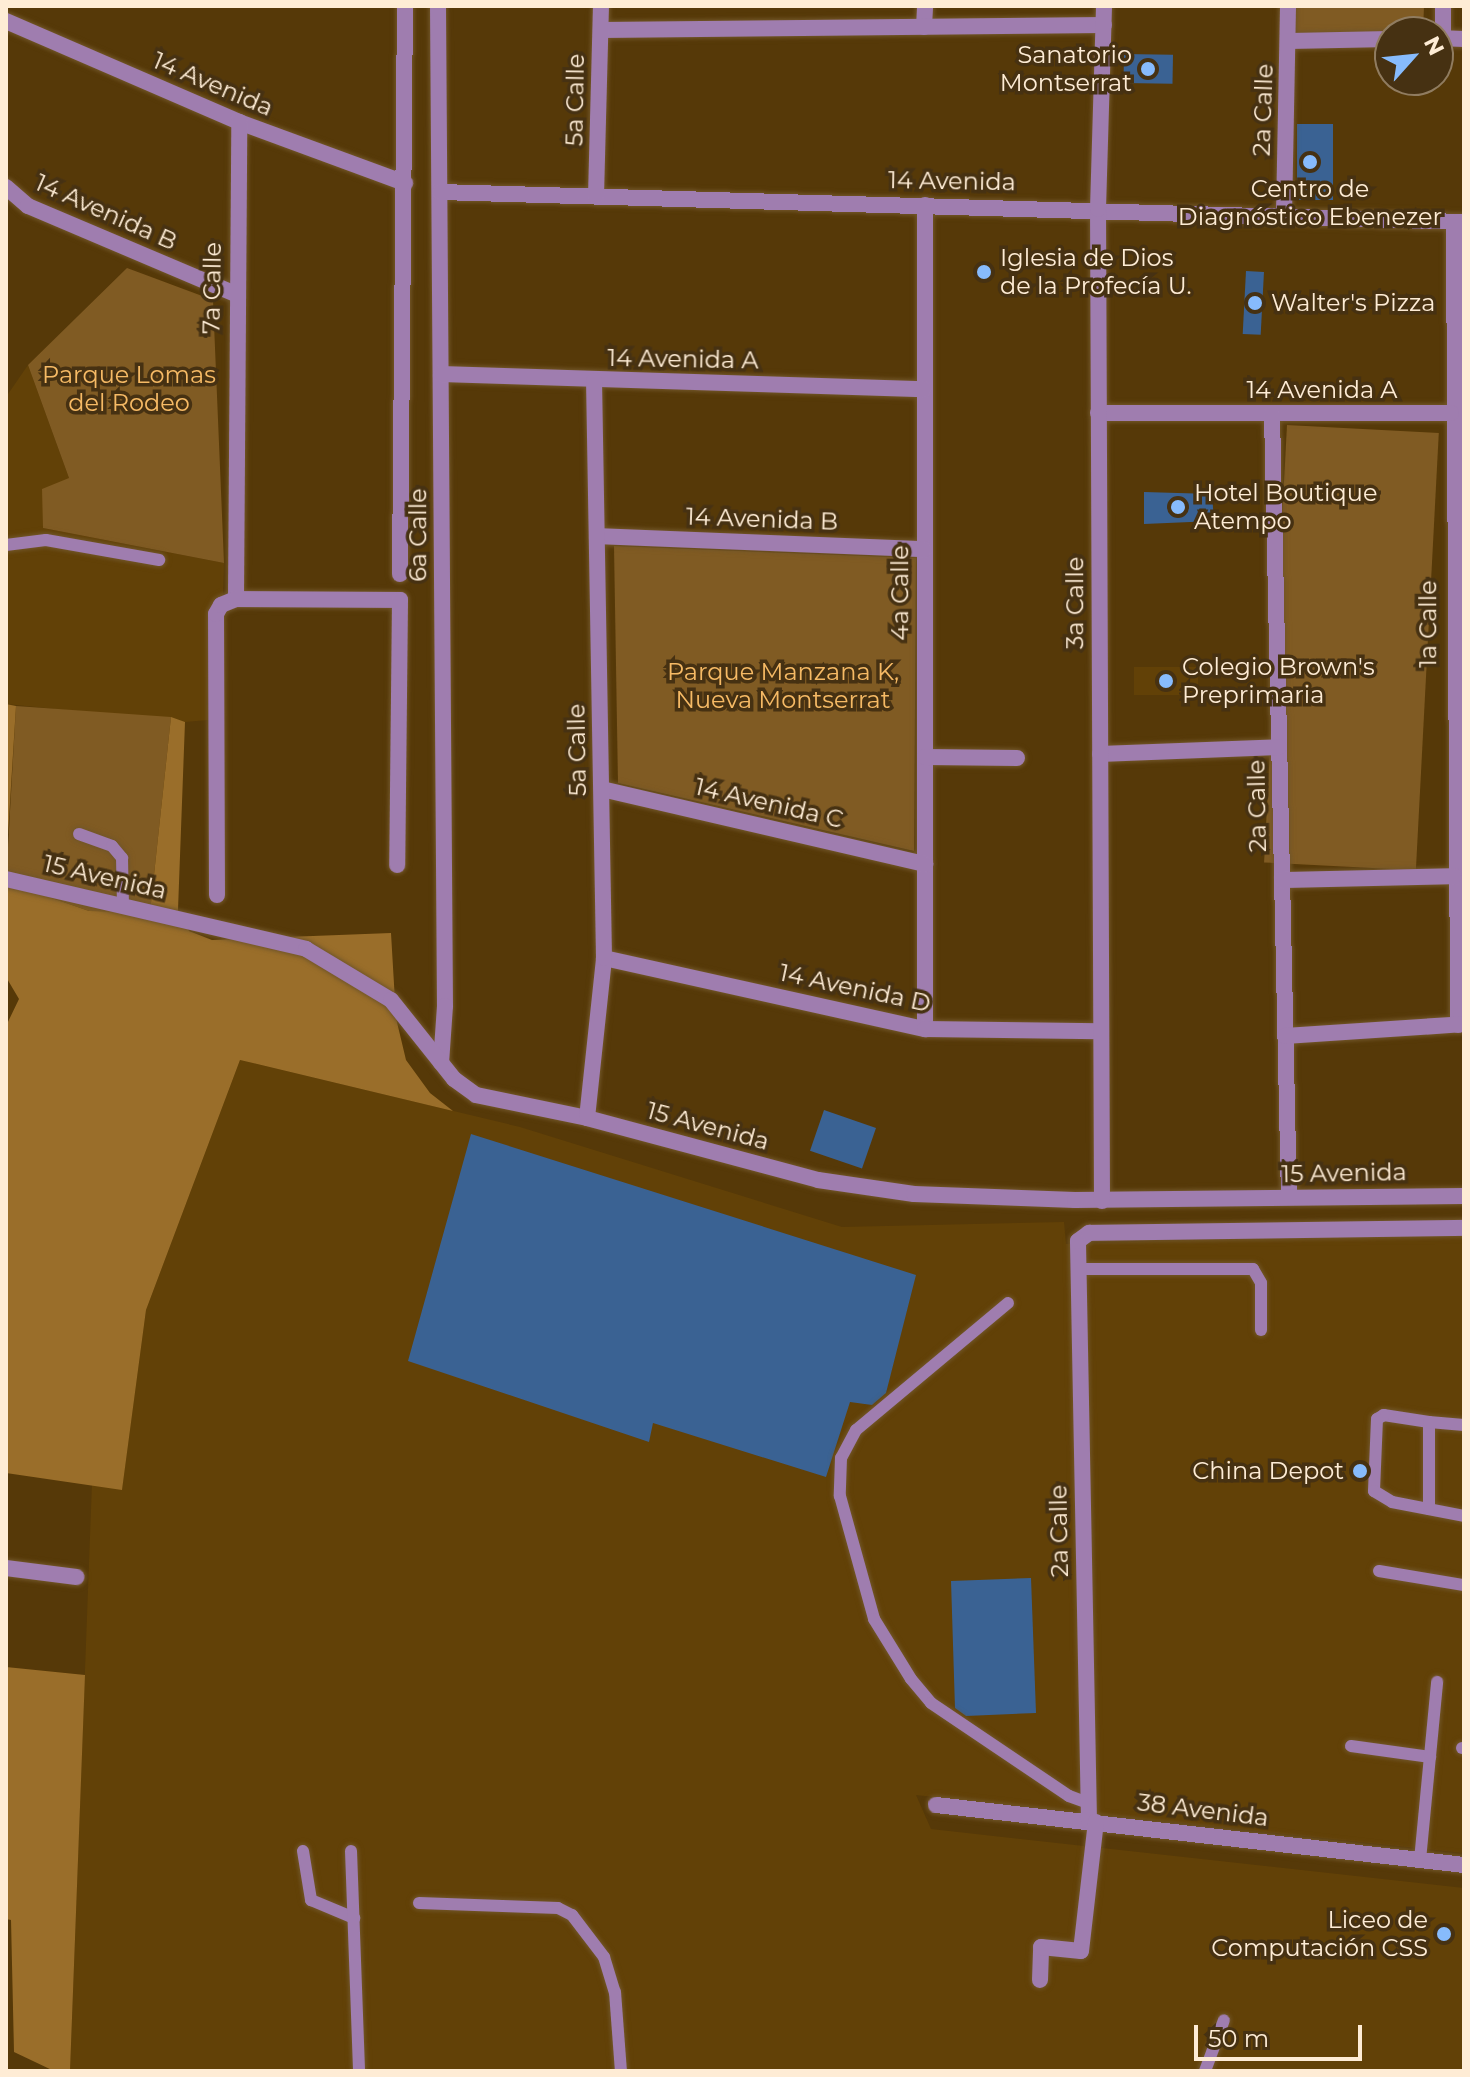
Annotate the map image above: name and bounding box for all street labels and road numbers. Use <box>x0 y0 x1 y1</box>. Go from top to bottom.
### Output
street label: 14 Avenida <box>149 46 277 122</box>
street label: 5a Calle <box>560 54 590 146</box>
street label: 2a Calle <box>1247 63 1279 157</box>
street label: 14 Avenida <box>888 165 1016 197</box>
street label: 14 Avenida B <box>31 168 181 256</box>
street label: 7a Calle <box>197 242 227 334</box>
street label: 14 Avenida A <box>607 343 759 375</box>
street label: 14 Avenida A <box>1246 376 1398 404</box>
street label: 6a Calle <box>404 488 432 582</box>
street label: 14 Avenida B <box>686 502 838 536</box>
street label: 4a Calle <box>886 545 914 641</box>
street label: 3a Calle <box>1061 557 1089 649</box>
street label: 1a Calle <box>1414 580 1442 668</box>
street label: 5a Calle <box>562 704 592 796</box>
street label: 2a Calle <box>1242 760 1272 852</box>
street label: 14 Avenida C <box>692 772 846 834</box>
street label: 15 Avenida <box>41 849 169 905</box>
street label: 14 Avenida D <box>777 958 933 1018</box>
street label: 15 Avenida <box>644 1096 772 1156</box>
street label: 15 Avenida <box>1281 1158 1407 1188</box>
street label: 2a Calle <box>1044 1485 1074 1577</box>
street label: 38 Avenida <box>1136 1788 1270 1832</box>

